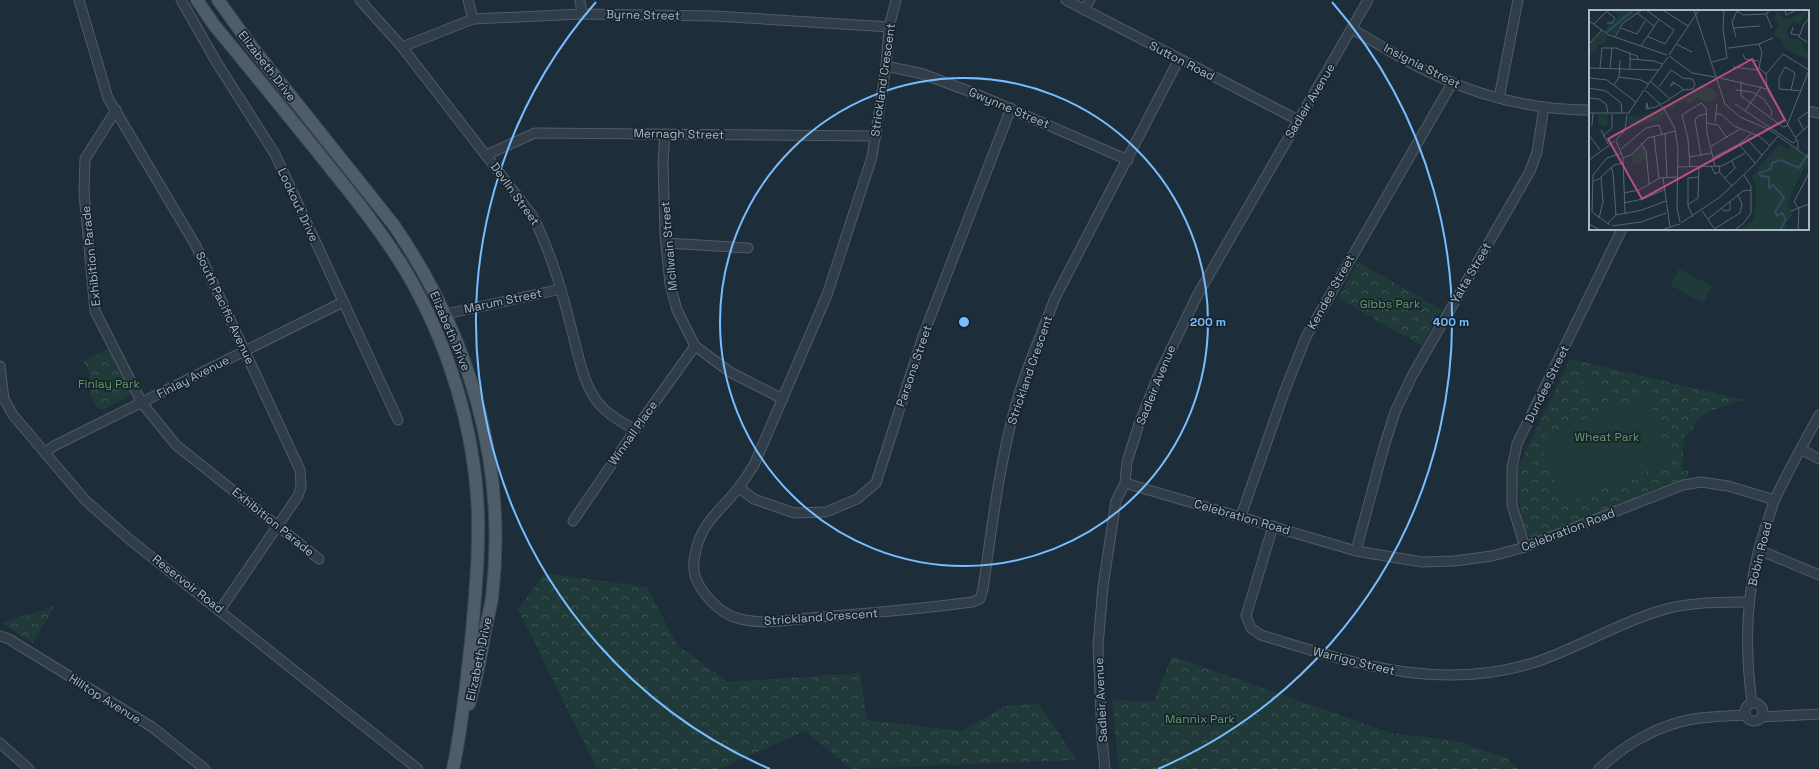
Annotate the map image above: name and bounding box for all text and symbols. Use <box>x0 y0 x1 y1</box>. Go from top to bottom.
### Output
street label: Byrne Street <box>606 6 680 24</box>
inset map <box>1589 10 1809 230</box>
street label: Strickland Crescent <box>867 22 899 138</box>
street label: Elizabeth Drive <box>235 28 299 104</box>
street label: Sutton Road <box>1147 38 1217 84</box>
street label: Insignia Street <box>1381 40 1463 92</box>
street label: Sadleir Avenue <box>1281 61 1339 141</box>
street label: Gwynne Street <box>966 84 1052 132</box>
street label: Mernagh Street <box>633 125 725 143</box>
street label: Devlin Street <box>487 159 543 229</box>
street label: Lookout Drive <box>274 166 322 244</box>
street label: McIlwain Street <box>657 201 681 291</box>
street label: Exhibition Parade <box>78 205 104 307</box>
street label: Yalta Street <box>1447 239 1495 307</box>
street label: South Pacific Avenue <box>192 249 258 367</box>
street label: Kendee Street <box>1304 252 1358 332</box>
street label: Marum Street <box>463 285 543 317</box>
street label: Elizabeth Drive <box>426 289 474 373</box>
park label: Gibbs Park <box>1360 296 1421 312</box>
street label: Strickland Crescent <box>1004 313 1056 427</box>
text: 200 m <box>1190 314 1226 330</box>
text: 400 m <box>1433 314 1469 330</box>
centre of rings <box>957 315 971 329</box>
street label: Parsons Street <box>893 323 935 409</box>
street label: Sadleir Avenue <box>1133 343 1179 427</box>
street label: Dundee Street <box>1521 343 1573 425</box>
street label: Finlay Avenue <box>154 352 232 402</box>
park label: Finlay Park <box>78 376 140 392</box>
street label: Winnall Place <box>605 398 661 468</box>
park label: Wheat Park <box>1574 429 1640 445</box>
street label: Exhibition Parade <box>229 484 317 560</box>
street label: Celebration Road <box>1192 496 1292 538</box>
street label: Celebration Road <box>1519 505 1617 555</box>
street label: Bobin Road <box>1744 520 1776 588</box>
street label: Reservoir Road <box>149 551 227 617</box>
street label: Strickland Crescent <box>763 605 879 629</box>
street label: Elizabeth Drive <box>462 616 496 702</box>
street label: Warrigo Street <box>1311 643 1397 679</box>
street label: Sadleir Avenue <box>1091 657 1111 743</box>
street label: Hilltop Avenue <box>66 670 144 728</box>
park label: Mannix Park <box>1165 711 1236 727</box>

